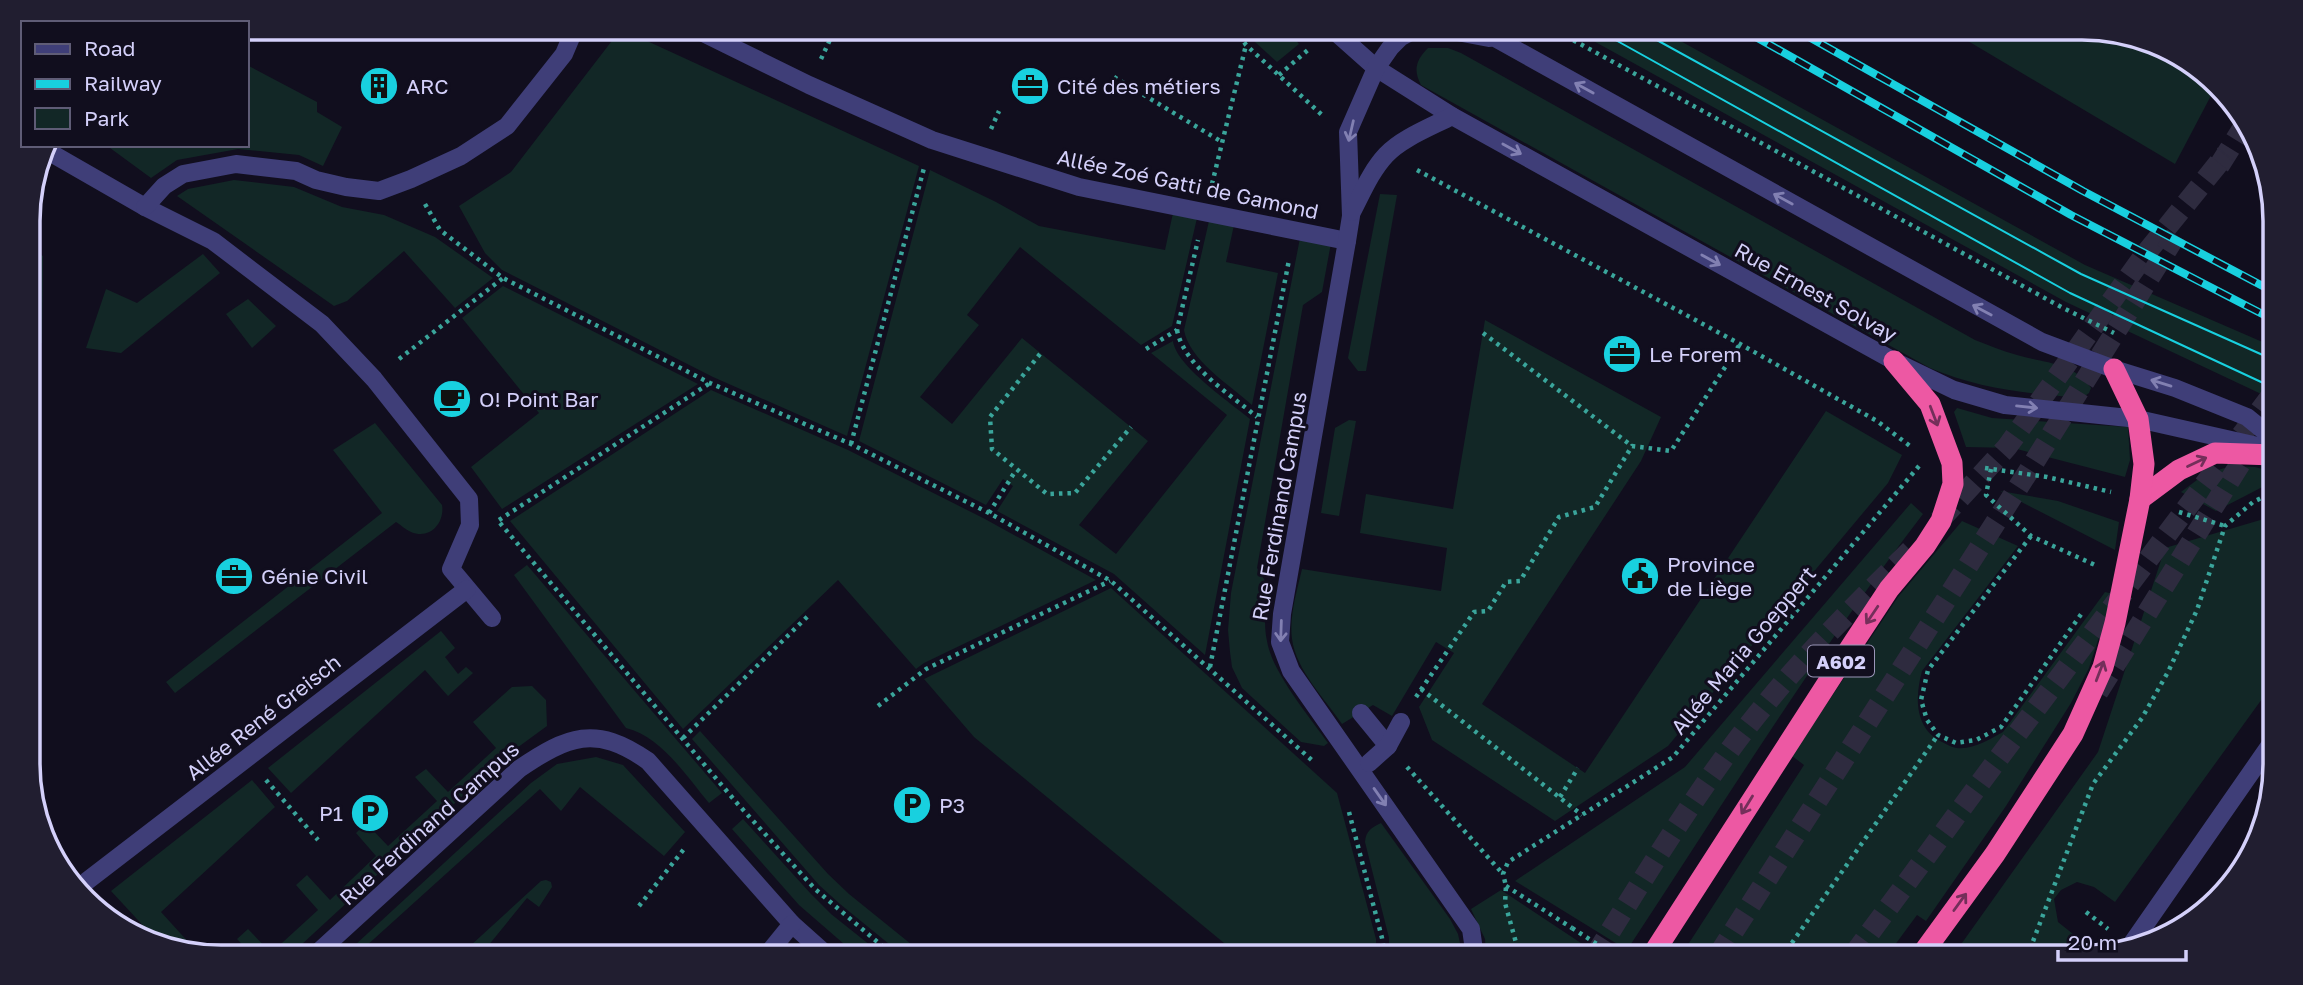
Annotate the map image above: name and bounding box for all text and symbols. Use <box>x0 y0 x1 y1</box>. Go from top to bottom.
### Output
legend <box>21 21 248 147</box>
text: Road <box>84 35 135 61</box>
building icon: ARC <box>358 65 400 107</box>
office icon: Cité des métiers <box>1009 65 1051 107</box>
text: Railway <box>84 70 162 96</box>
place label: ARC <box>406 73 449 99</box>
place label: Cité des métiers <box>1057 73 1221 99</box>
one-way arrow <box>1575 81 1595 95</box>
text: Park <box>84 105 130 131</box>
one-way arrow <box>1343 119 1357 142</box>
one-way arrow <box>1501 142 1521 156</box>
street label: Allée Zoé Gatti de Gamond <box>1055 144 1321 224</box>
one-way arrow <box>1773 192 1794 205</box>
street label: Rue Ernest Solvay <box>1730 237 1902 347</box>
one-way arrow <box>1700 253 1720 267</box>
one-way arrow <box>1972 302 1993 316</box>
office icon: Le Forem <box>1601 333 1643 375</box>
place label: Le Forem <box>1649 341 1742 367</box>
one-way arrow <box>2150 376 2172 389</box>
cafe icon: O! Point Bar <box>431 378 473 420</box>
place label: O! Point Bar <box>479 386 598 412</box>
street label: Rue Ferdinand Campus <box>1246 389 1312 623</box>
one-way arrow <box>2015 401 2038 414</box>
one-way arrow <box>1929 404 1942 426</box>
one-way arrow <box>2186 455 2207 468</box>
place label: Province de Liège <box>1667 551 1755 601</box>
office icon: Génie Civil <box>213 555 255 597</box>
public building icon: Province de Liège <box>1619 555 1661 597</box>
street label: Allée Maria Goeppert <box>1665 560 1821 740</box>
place label: Génie Civil <box>261 563 368 589</box>
one-way arrow <box>1865 605 1879 624</box>
one-way arrow <box>1275 620 1288 643</box>
road number: A602 <box>1808 646 1874 676</box>
street label: Allée René Greisch <box>180 649 346 785</box>
one-way arrow <box>2095 661 2108 683</box>
street label: Rue Ferdinand Campus <box>334 736 524 910</box>
parking icon: P3 <box>891 784 933 826</box>
one-way arrow <box>1373 787 1387 806</box>
parking icon: P1 <box>349 792 391 834</box>
place label: P3 <box>939 792 965 818</box>
one-way arrow <box>1740 795 1754 815</box>
place label: P1 <box>319 800 343 826</box>
one-way arrow <box>1953 893 1967 912</box>
scale bar <box>2058 918 2186 962</box>
text: 20 m <box>2068 929 2117 955</box>

